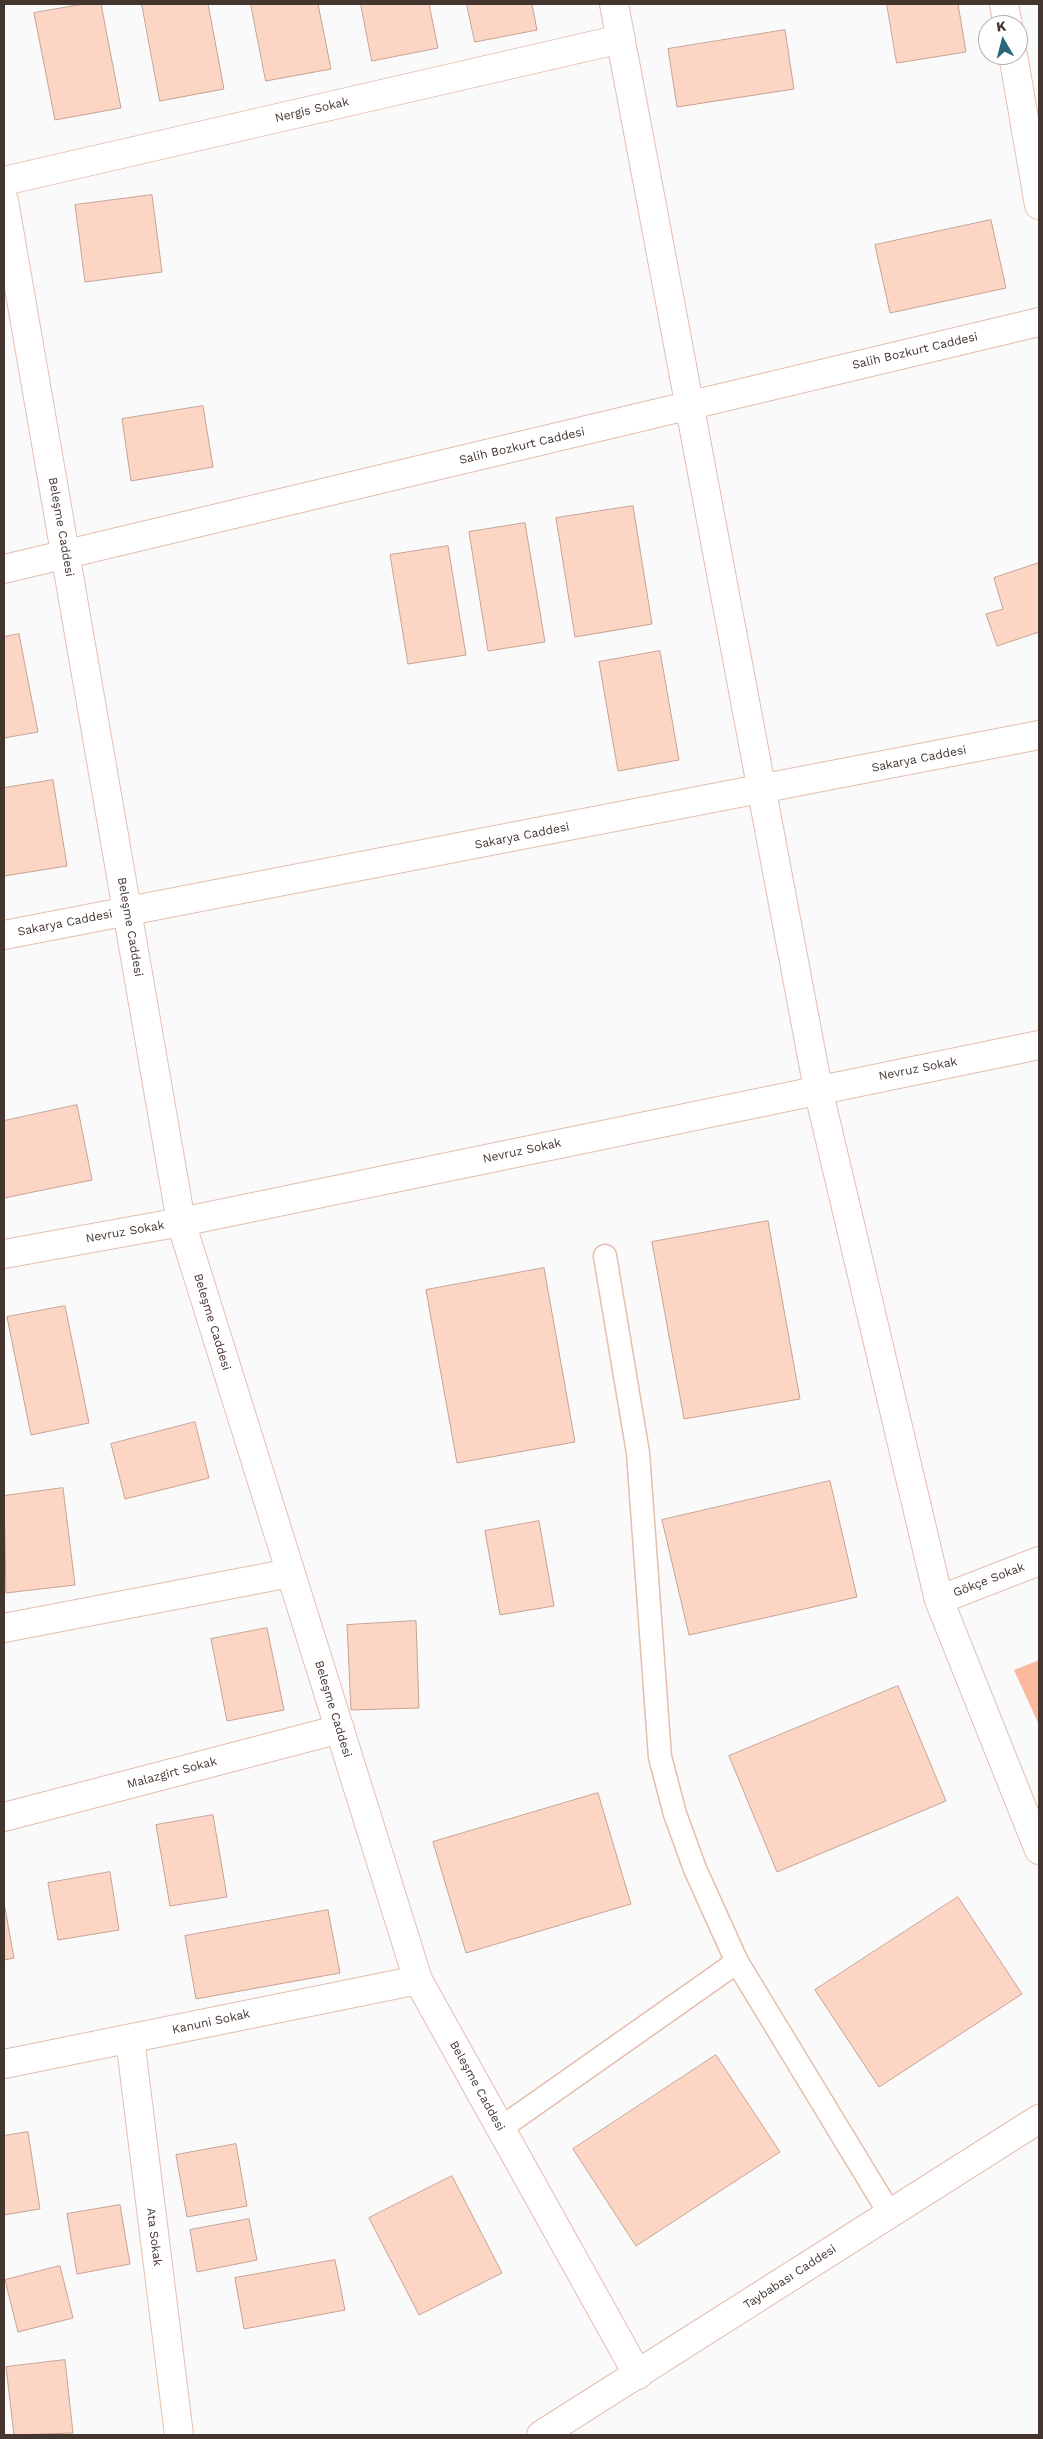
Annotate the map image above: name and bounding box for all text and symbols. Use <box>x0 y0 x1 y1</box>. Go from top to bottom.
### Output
north arrow <box>978 15 1028 65</box>
text: K <box>995 18 1007 35</box>
street label: Nergis Sokak <box>274 95 350 125</box>
street label: Salih Bozkurt Caddesi <box>851 330 979 372</box>
street label: Salih Bozkurt Caddesi <box>458 425 586 467</box>
street label: Beleşme Caddesi <box>45 476 77 578</box>
street label: Sakarya Caddesi <box>870 743 968 775</box>
street label: Sakarya Caddesi <box>473 820 571 852</box>
street label: Beleşme Caddesi <box>114 876 146 978</box>
street label: Sakarya Caddesi <box>16 907 114 939</box>
street label: Nevruz Sokak <box>878 1054 958 1084</box>
street label: Nevruz Sokak <box>482 1136 562 1166</box>
street label: Nevruz Sokak <box>85 1218 165 1246</box>
street label: Beleşme Caddesi <box>190 1272 234 1372</box>
street label: Gökçe Sokak <box>951 1560 1027 1600</box>
street label: Beleşme Caddesi <box>311 1659 355 1759</box>
street label: Malazgirt Sokak <box>126 1754 218 1792</box>
street label: Kanuni Sokak <box>171 2007 251 2037</box>
street label: Beleşme Caddesi <box>446 2038 508 2134</box>
street label: Ata Sokak <box>143 2207 165 2267</box>
street label: Taybabası Caddesi <box>741 2242 839 2312</box>

